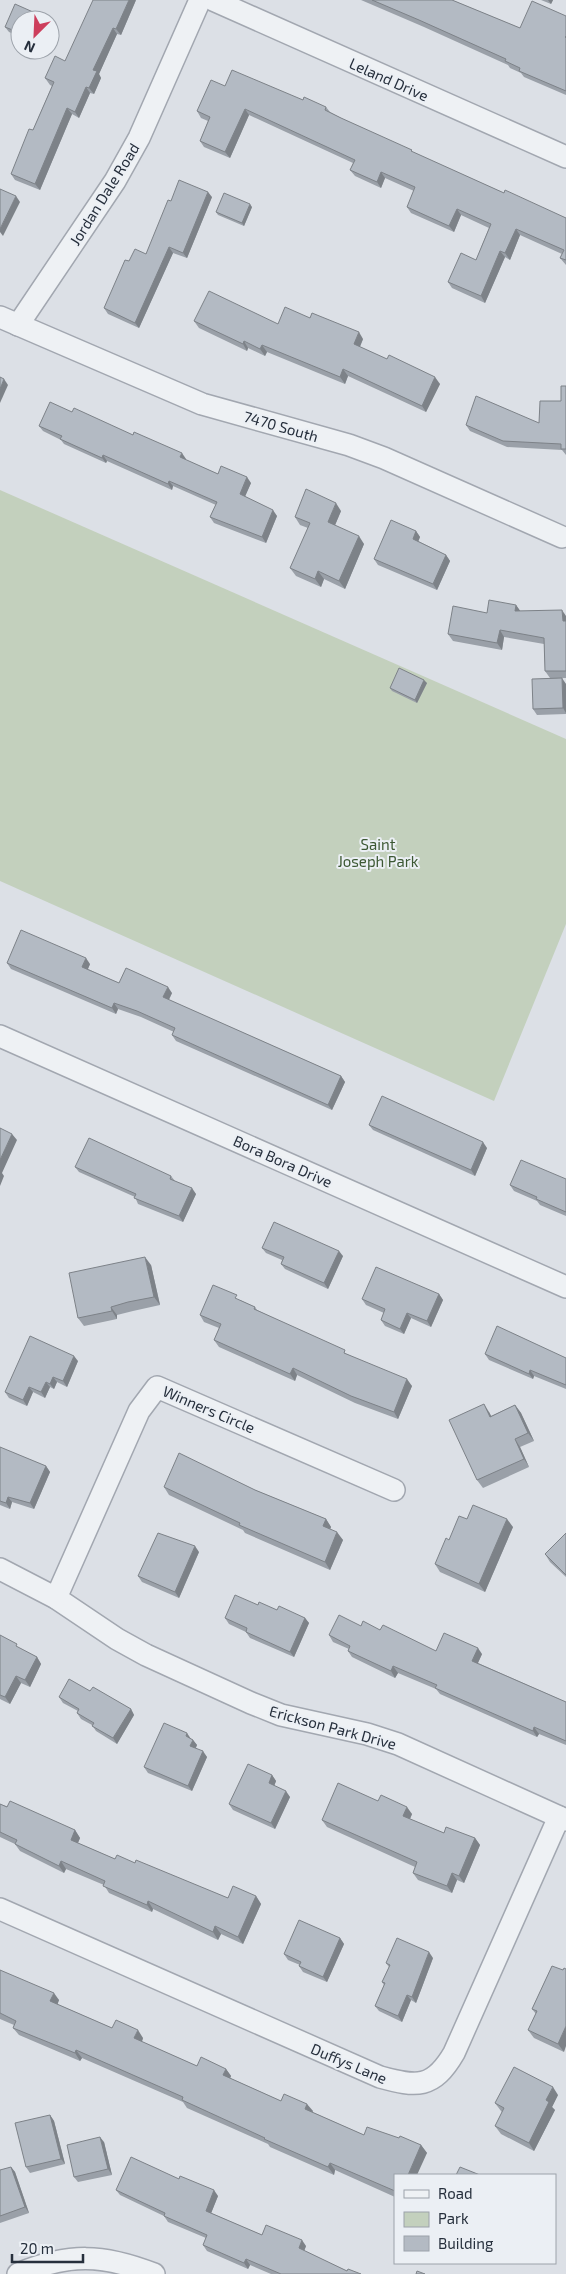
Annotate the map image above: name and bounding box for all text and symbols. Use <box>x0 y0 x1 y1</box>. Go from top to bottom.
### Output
north arrow <box>10 10 60 60</box>
text: N <box>21 38 38 57</box>
street label: Leland Drive <box>347 54 431 104</box>
street label: Jordan Dale Road <box>65 140 143 248</box>
street label: 7470 South <box>242 407 320 445</box>
park label: Saint Joseph Park <box>338 835 419 870</box>
street label: Bora Bora Drive <box>231 1131 335 1191</box>
street label: Winners Circle <box>160 1382 258 1436</box>
street label: Erickson Park Drive <box>268 1701 398 1753</box>
street label: Duffys Lane <box>308 2039 390 2087</box>
legend <box>394 2174 556 2264</box>
text: Road <box>438 2184 473 2202</box>
text: Park <box>438 2209 469 2227</box>
scale bar <box>12 2232 84 2264</box>
text: Building <box>438 2234 494 2252</box>
text: 20 m <box>20 2239 54 2257</box>

